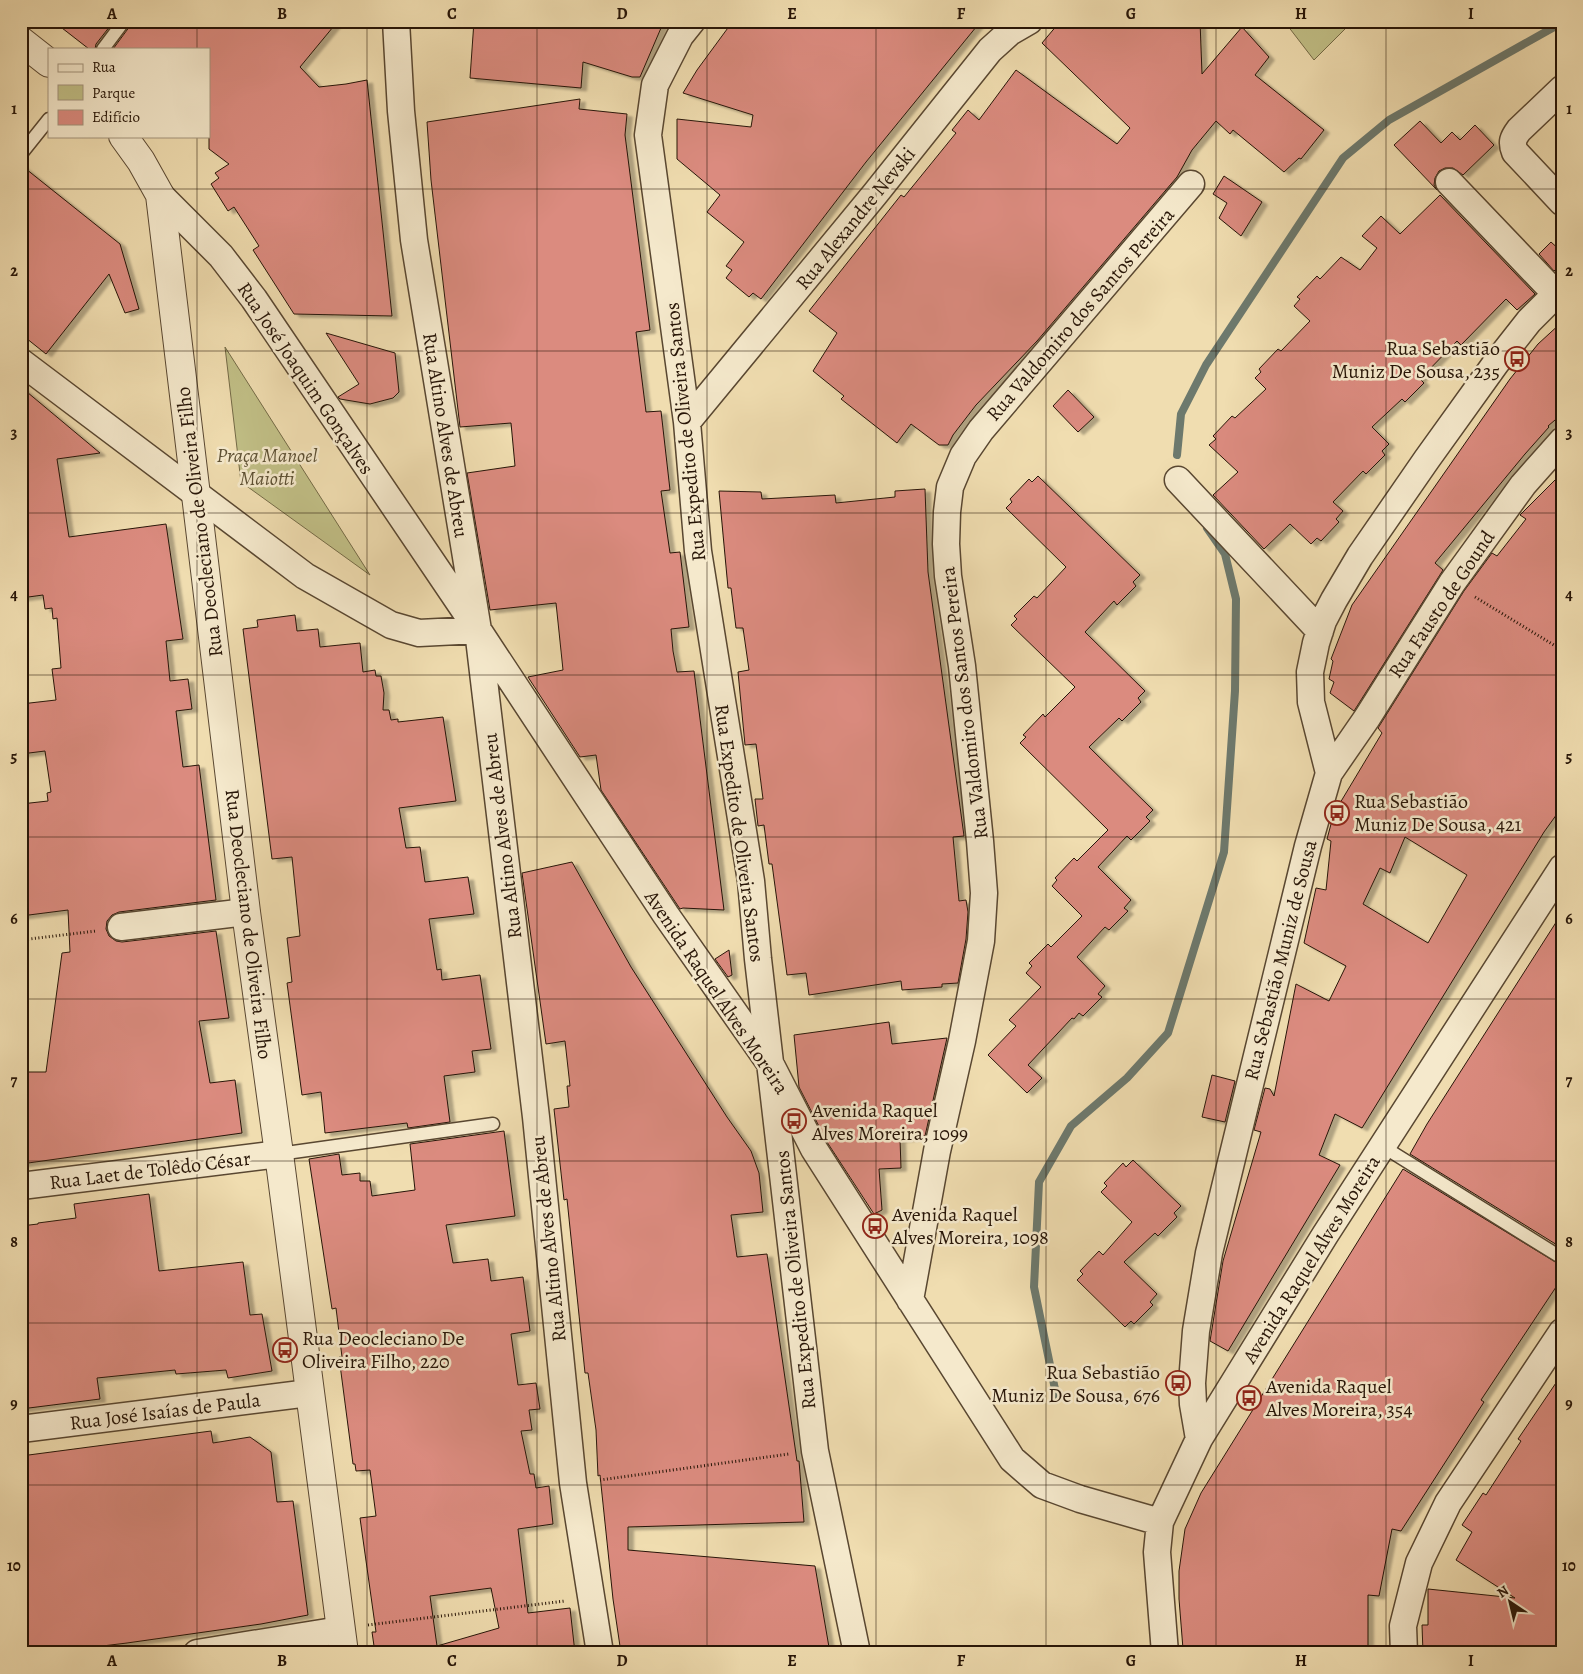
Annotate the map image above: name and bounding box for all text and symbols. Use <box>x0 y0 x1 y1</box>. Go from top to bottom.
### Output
text: A <box>106 3 118 25</box>
text: B <box>277 3 287 25</box>
text: C <box>447 3 457 25</box>
text: D <box>616 3 628 25</box>
text: E <box>787 3 797 25</box>
text: F <box>957 3 966 25</box>
text: G <box>1126 3 1136 25</box>
text: H <box>1295 3 1307 25</box>
text: I <box>1468 3 1474 25</box>
legend <box>48 48 210 138</box>
text: Rua <box>92 57 116 77</box>
text: Parque <box>92 83 135 103</box>
text: 1 <box>11 98 17 120</box>
text: 1 <box>1566 98 1572 120</box>
text: Edifício <box>92 107 140 127</box>
street label: Rua Alexandre Nevski <box>789 141 921 295</box>
street label: Rua Valdomiro dos Santos Pereira <box>980 201 1181 427</box>
text: 2 <box>10 260 18 282</box>
text: 2 <box>1565 260 1573 282</box>
street label: Rua José Joaquim Gonçalves <box>231 277 380 480</box>
street label: Rua Expedito de Oliveira Santos <box>658 301 713 563</box>
street label: Rua Altino Alves de Abreu <box>416 331 475 540</box>
place label: Rua Sebastião Muniz De Sousa, 235 <box>1332 335 1500 385</box>
bus stop icon: Rua Sebastião Muniz De Sousa, 235 <box>1504 346 1530 372</box>
street label: Rua Deocleciano de Oliveira Filho <box>170 385 229 659</box>
text: 3 <box>11 422 18 444</box>
text: 3 <box>1566 422 1573 444</box>
park label: Praça Manoel Maiotti <box>217 442 317 492</box>
street label: Rua Fausto de Gound <box>1382 525 1501 683</box>
street label: Rua Valdomiro dos Santos Pereira <box>934 564 995 841</box>
text: 4 <box>10 584 18 606</box>
text: 4 <box>1565 584 1573 606</box>
street label: Rua Expedito de Oliveira Santos <box>708 702 771 964</box>
street label: Rua Altino Alves de Abreu <box>476 731 529 940</box>
text: 5 <box>11 746 18 768</box>
text: 5 <box>1566 746 1573 768</box>
street label: Rua Deocleciano de Oliveira Filho <box>219 787 278 1061</box>
place label: Rua Sebastião Muniz De Sousa, 421 <box>1354 788 1521 838</box>
bus stop icon: Rua Sebastião Muniz De Sousa, 421 <box>1324 800 1350 826</box>
street label: Rua Sebastião Muniz de Sousa <box>1238 836 1324 1083</box>
street label: Avenida Raquel Alves Moreira <box>638 884 795 1100</box>
text: 6 <box>10 908 18 930</box>
text: 6 <box>1565 908 1573 930</box>
text: 7 <box>11 1070 18 1092</box>
text: 7 <box>1566 1070 1573 1092</box>
place label: Avenida Raquel Alves Moreira, 1099 <box>811 1097 968 1147</box>
bus stop icon: Avenida Raquel Alves Moreira, 1099 <box>781 1108 807 1134</box>
street label: Rua Altino Alves de Abreu <box>524 1134 573 1343</box>
street label: Rua Laet de Tolêdo César <box>48 1145 253 1196</box>
street label: Rua Expedito de Oliveira Santos <box>768 1149 823 1411</box>
street label: Avenida Raquel Alves Moreira <box>1236 1150 1387 1369</box>
place label: Avenida Raquel Alves Moreira, 1098 <box>891 1201 1049 1251</box>
bus stop icon: Avenida Raquel Alves Moreira, 1098 <box>862 1213 888 1239</box>
text: 8 <box>10 1231 18 1253</box>
text: 8 <box>1565 1231 1573 1253</box>
place label: Rua Deocleciano De Oliveira Filho, 220 <box>302 1325 464 1375</box>
bus stop icon: Rua Deocleciano De Oliveira Filho, 220 <box>272 1337 298 1363</box>
place label: Rua Sebastião Muniz De Sousa, 676 <box>991 1359 1160 1409</box>
bus stop icon: Rua Sebastião Muniz De Sousa, 676 <box>1165 1370 1191 1396</box>
place label: Avenida Raquel Alves Moreira, 354 <box>1265 1373 1412 1423</box>
bus stop icon: Avenida Raquel Alves Moreira, 354 <box>1236 1385 1262 1411</box>
street label: Rua José Isaías de Paula <box>68 1386 263 1437</box>
text: 9 <box>10 1393 18 1415</box>
text: 9 <box>1565 1393 1573 1415</box>
text: 10 <box>7 1555 21 1577</box>
text: 10 <box>1562 1555 1576 1577</box>
north arrow <box>1486 1576 1536 1626</box>
text: N <box>1493 1581 1512 1602</box>
text: A <box>106 1650 118 1672</box>
text: B <box>277 1650 287 1672</box>
text: C <box>447 1650 457 1672</box>
text: D <box>616 1650 628 1672</box>
text: E <box>787 1650 797 1672</box>
text: F <box>957 1650 966 1672</box>
text: G <box>1126 1650 1136 1672</box>
text: H <box>1295 1650 1307 1672</box>
text: I <box>1468 1650 1474 1672</box>

